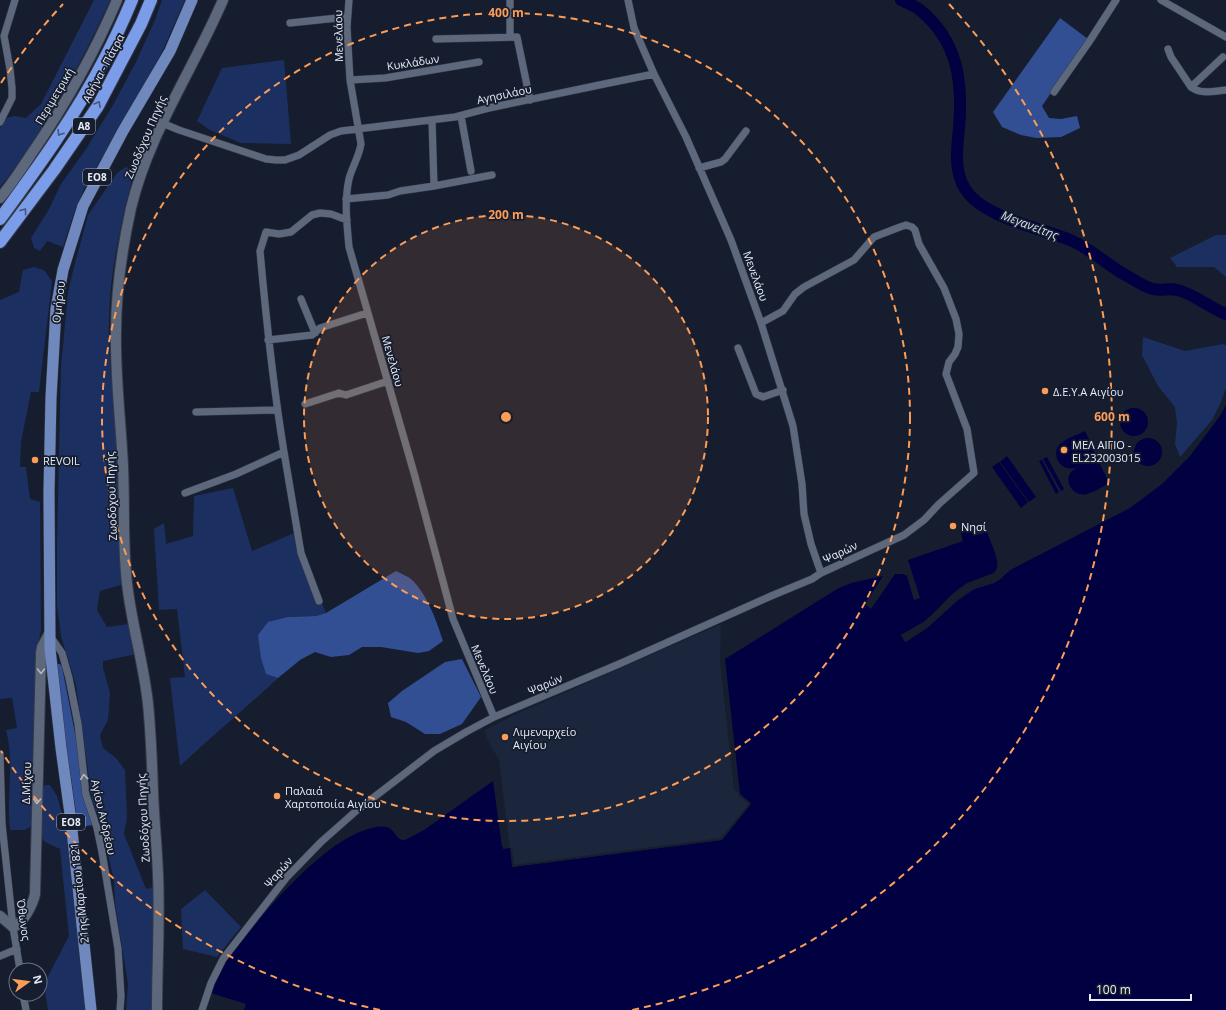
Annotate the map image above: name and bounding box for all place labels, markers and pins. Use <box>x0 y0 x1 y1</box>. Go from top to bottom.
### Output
place label: Δ.Ε.Υ.Α Αιγίου <box>1053 384 1124 399</box>
marker: Δ.Ε.Υ.Α Αιγίου <box>1040 386 1050 396</box>
centre of rings <box>499 410 513 424</box>
place label: ΜΕΛ ΑΙΓΙΟ - EL232003015 <box>1072 437 1140 465</box>
marker: ΜΕΛ ΑΙΓΙΟ - EL232003015 <box>1059 445 1069 455</box>
place label: REVOIL <box>43 453 80 468</box>
marker: REVOIL <box>30 455 40 465</box>
place label: Νησί <box>961 519 987 534</box>
marker: Νησί <box>948 521 958 531</box>
place label: Λιμεναρχείο Αιγίου <box>513 724 577 752</box>
marker: Λιμεναρχείο Αιγίου <box>500 732 510 742</box>
place label: Παλαιά Χαρτοποιία Αιγίου <box>285 783 381 811</box>
marker: Παλαιά Χαρτοποιία Αιγίου <box>272 791 282 801</box>

